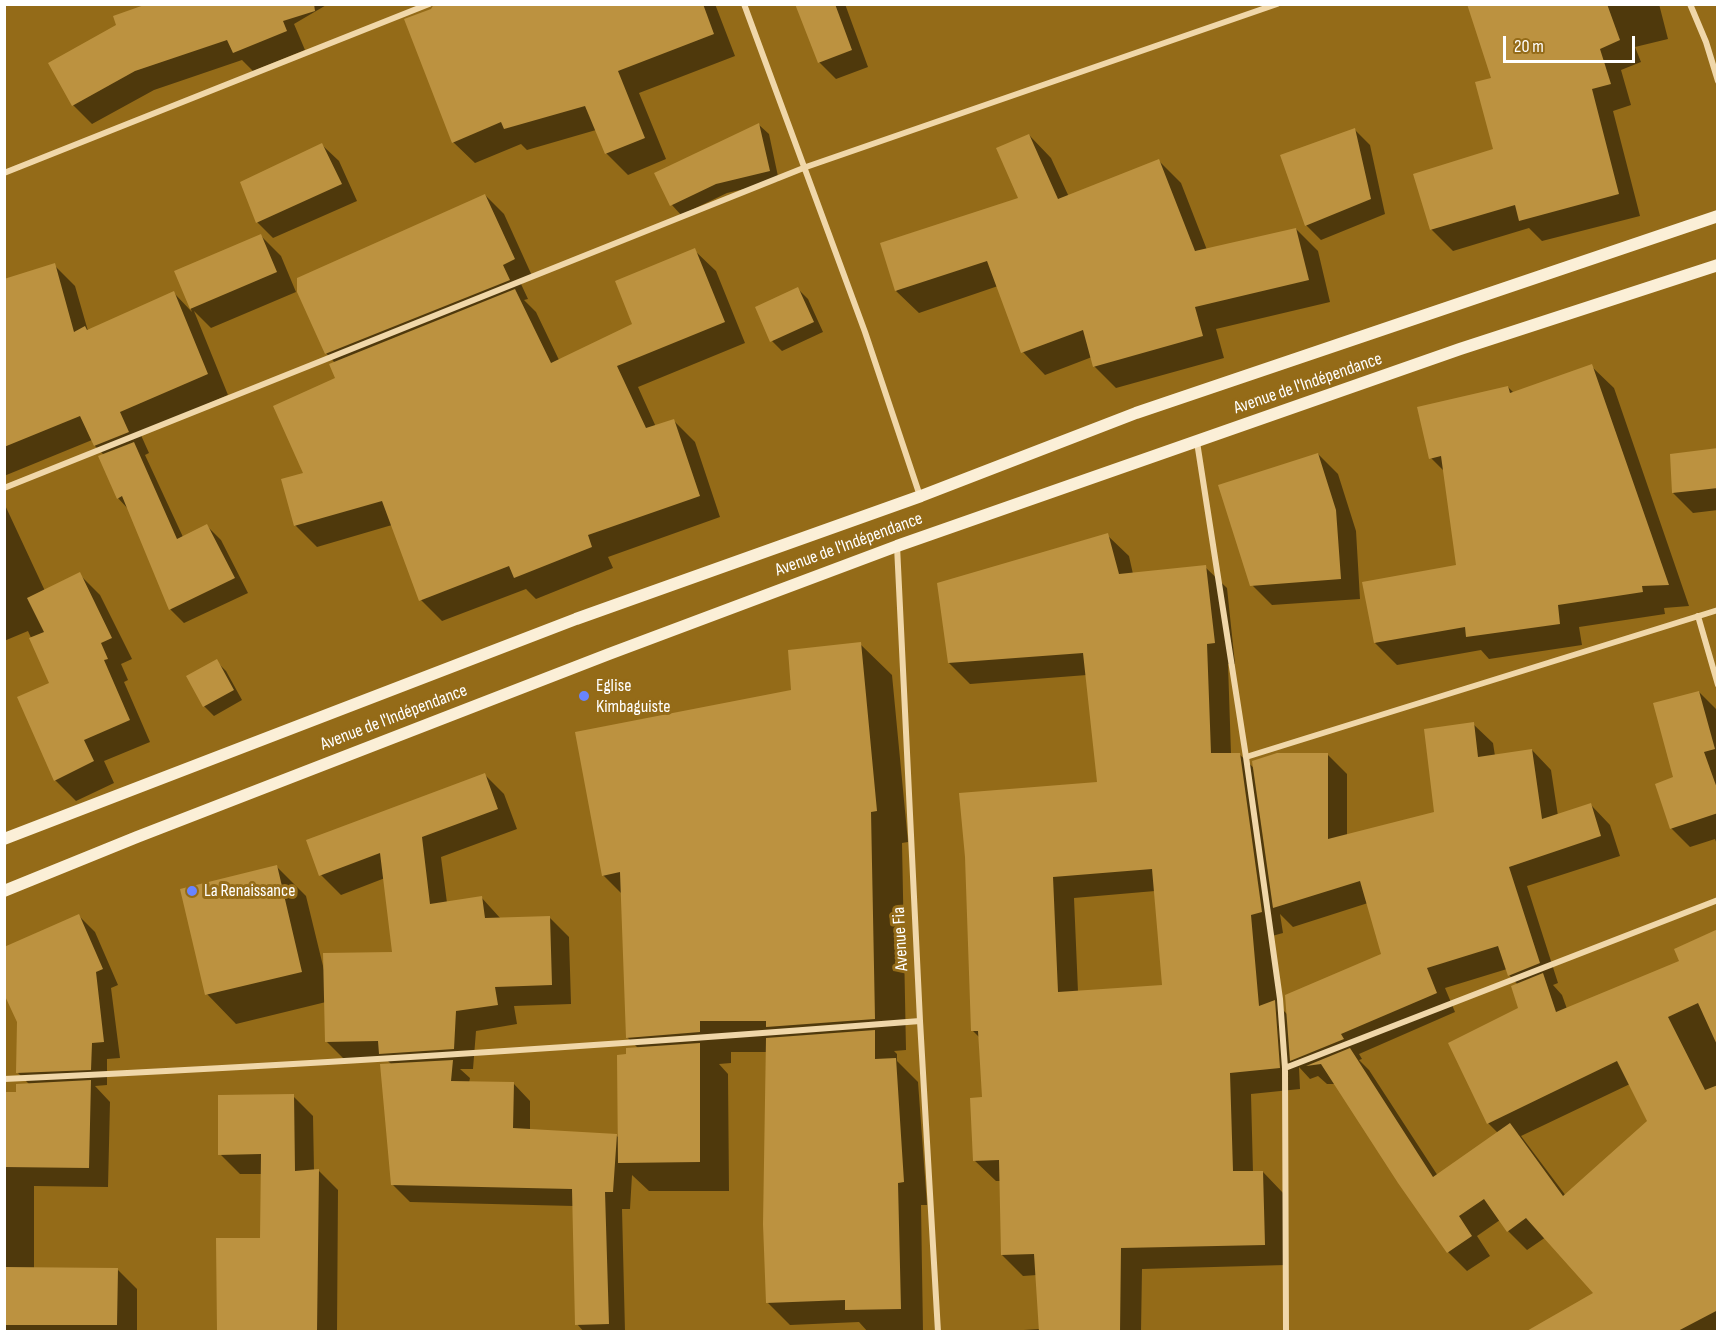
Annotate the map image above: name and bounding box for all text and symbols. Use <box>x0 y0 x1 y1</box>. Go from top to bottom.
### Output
scale bar <box>1506 24 1638 62</box>
text: 20 m <box>1514 36 1544 57</box>
street label: Avenue de l'Indépendance <box>1231 348 1385 420</box>
street label: Avenue de l'Indépendance <box>772 508 926 582</box>
place label: Eglise Kimbaguiste <box>596 675 671 718</box>
street label: Avenue de l'Indépendance <box>317 680 471 756</box>
marker: Eglise Kimbaguiste <box>577 689 591 703</box>
place label: La Renaissance <box>204 880 295 902</box>
marker: La Renaissance <box>185 884 199 898</box>
street label: Avenue Fia <box>889 906 913 972</box>

